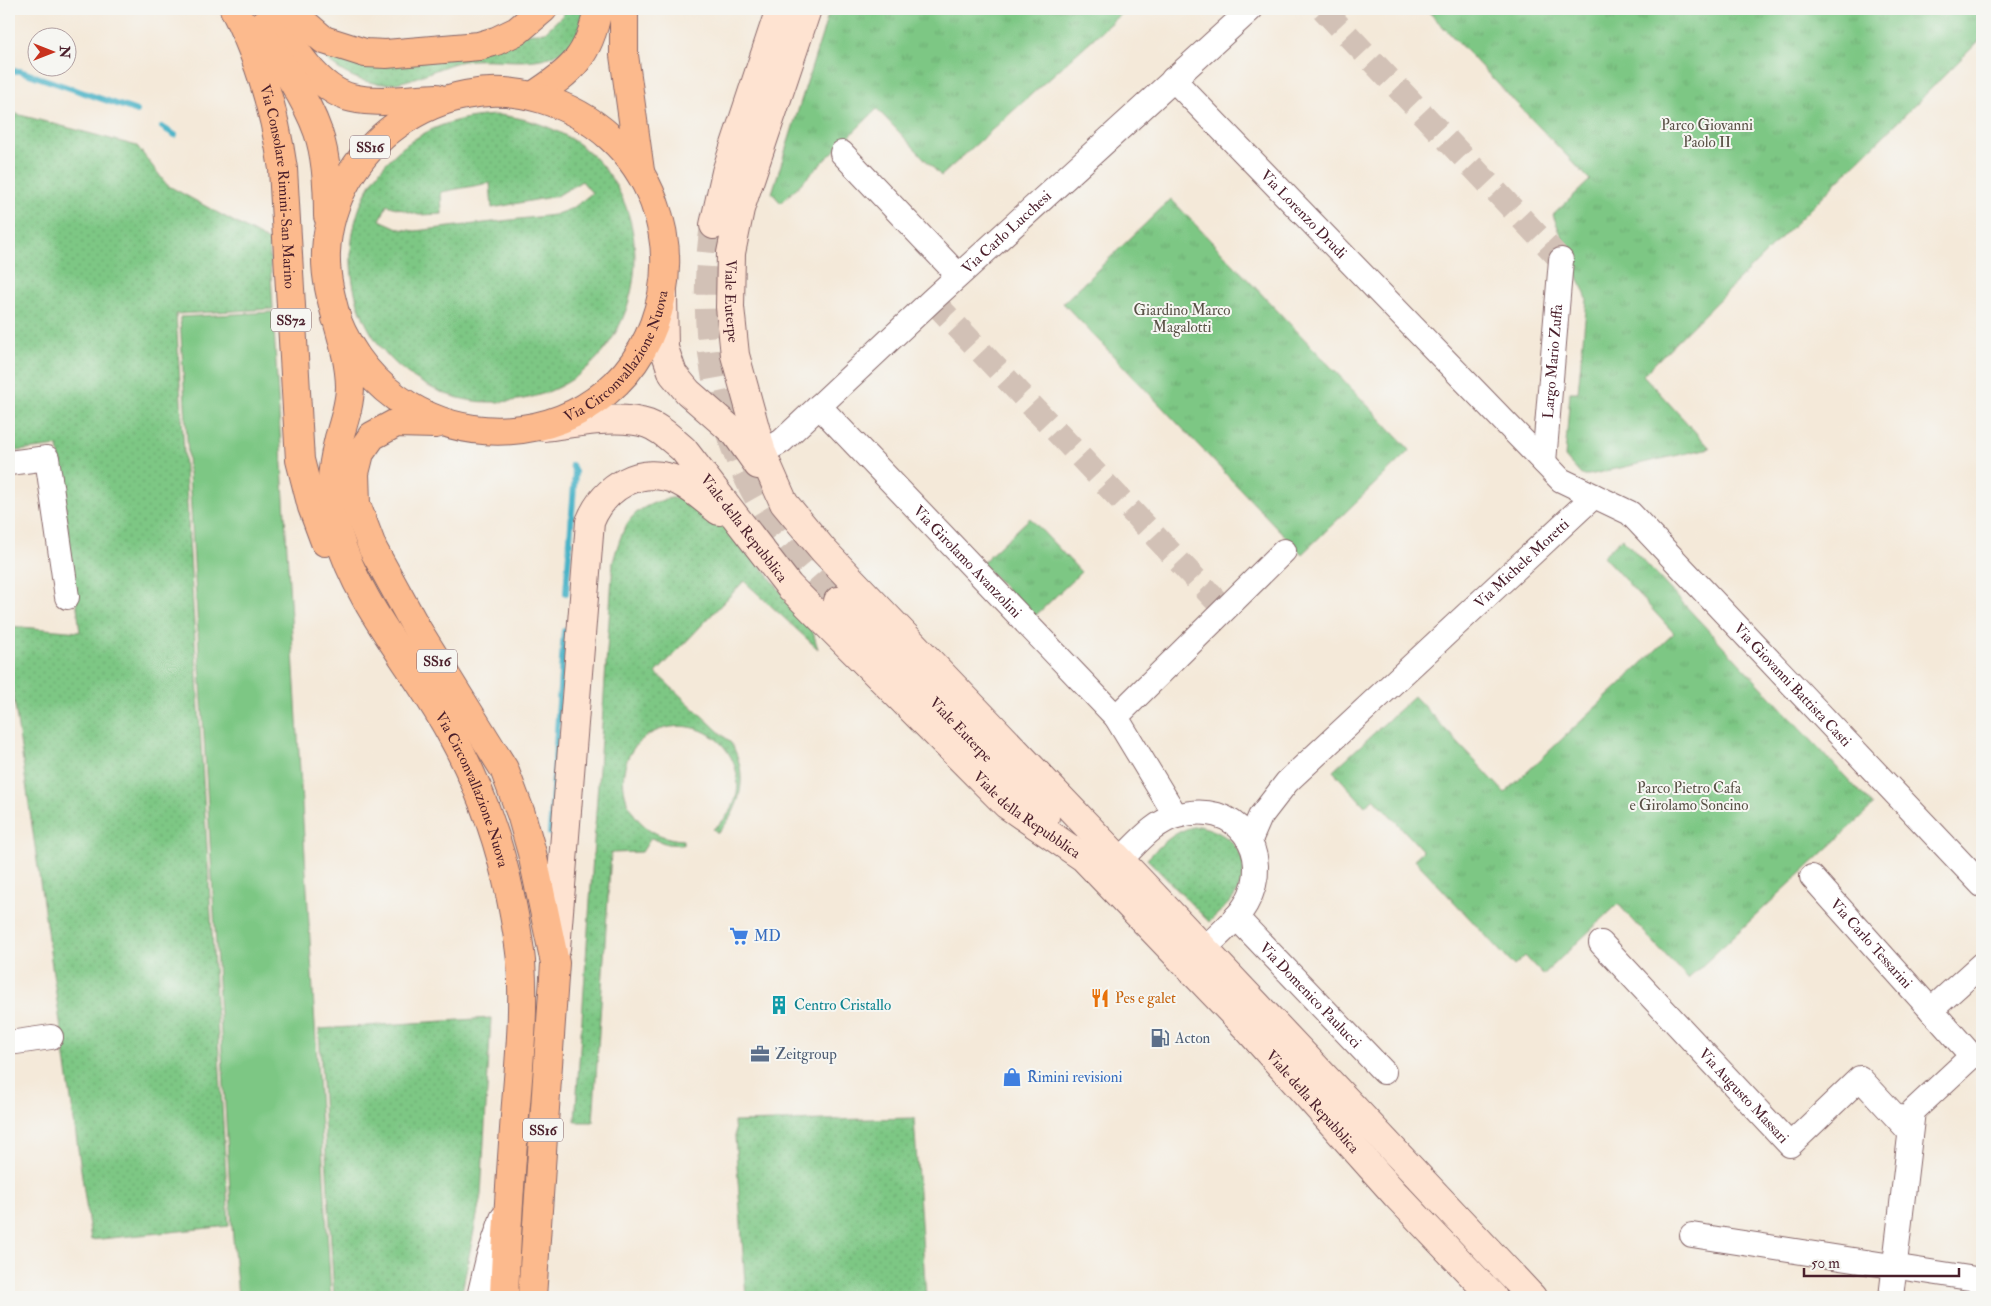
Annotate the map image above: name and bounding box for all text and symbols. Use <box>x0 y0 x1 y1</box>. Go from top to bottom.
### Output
north arrow <box>28 28 78 78</box>
text: N <box>56 45 73 59</box>
street label: Via Consolare Rimini-San Marino <box>255 82 299 289</box>
park label: Parco Giovanni Paolo II <box>1661 116 1753 152</box>
road number: SS16 <box>350 136 390 158</box>
street label: Via Lorenzo Drudi <box>1256 166 1351 263</box>
street label: Via Carlo Lucchesi <box>958 187 1056 278</box>
street label: Viale Euterpe <box>720 259 743 344</box>
street label: Via Circonvallazione Nuova <box>561 288 673 427</box>
park label: Giardino Marco Magalotti <box>1133 301 1231 337</box>
street label: Largo Mario Zuffa <box>1539 303 1567 419</box>
road number: SS72 <box>271 308 311 332</box>
street label: Viale della Repubblica <box>696 470 792 587</box>
street label: Via Girolamo Avanzolini <box>909 501 1025 622</box>
street label: Via Michele Moretti <box>1471 515 1573 613</box>
street label: Via Giovanni Battista Casti <box>1729 619 1855 751</box>
road number: SS16 <box>417 649 457 672</box>
street label: Viale Euterpe <box>925 693 996 766</box>
street label: Via Circonvallazione Nuova <box>430 708 513 870</box>
street label: Viale della Repubblica <box>969 767 1085 863</box>
park label: Parco Pietro Cafa e Girolamo Soncino <box>1630 779 1748 815</box>
street label: Via Carlo Tessarini <box>1826 895 1916 992</box>
supermarket icon: MD <box>728 925 750 947</box>
place label: MD <box>754 927 781 946</box>
street label: Via Domenico Paulucci <box>1255 939 1365 1052</box>
restaurant icon: Pes e galet <box>1089 987 1111 1009</box>
place label: Pes e galet <box>1115 989 1176 1008</box>
building icon: Centro Cristallo <box>768 994 790 1016</box>
place label: Centro Cristallo <box>794 996 891 1015</box>
fuel station icon: Acton <box>1149 1027 1171 1049</box>
place label: Acton <box>1174 1029 1211 1048</box>
office icon: Zeitgroup <box>749 1043 771 1065</box>
street label: Via Augusto Massari <box>1694 1044 1793 1148</box>
place label: Zeitgroup <box>775 1045 837 1065</box>
street label: Viale della Repubblica <box>1261 1047 1364 1158</box>
shop icon: Rimini revisioni <box>1001 1066 1023 1088</box>
place label: Rimini revisioni <box>1027 1068 1123 1087</box>
road number: SS16 <box>523 1118 563 1142</box>
scale bar <box>1804 1246 1958 1278</box>
text: 50 m <box>1811 1254 1840 1273</box>

